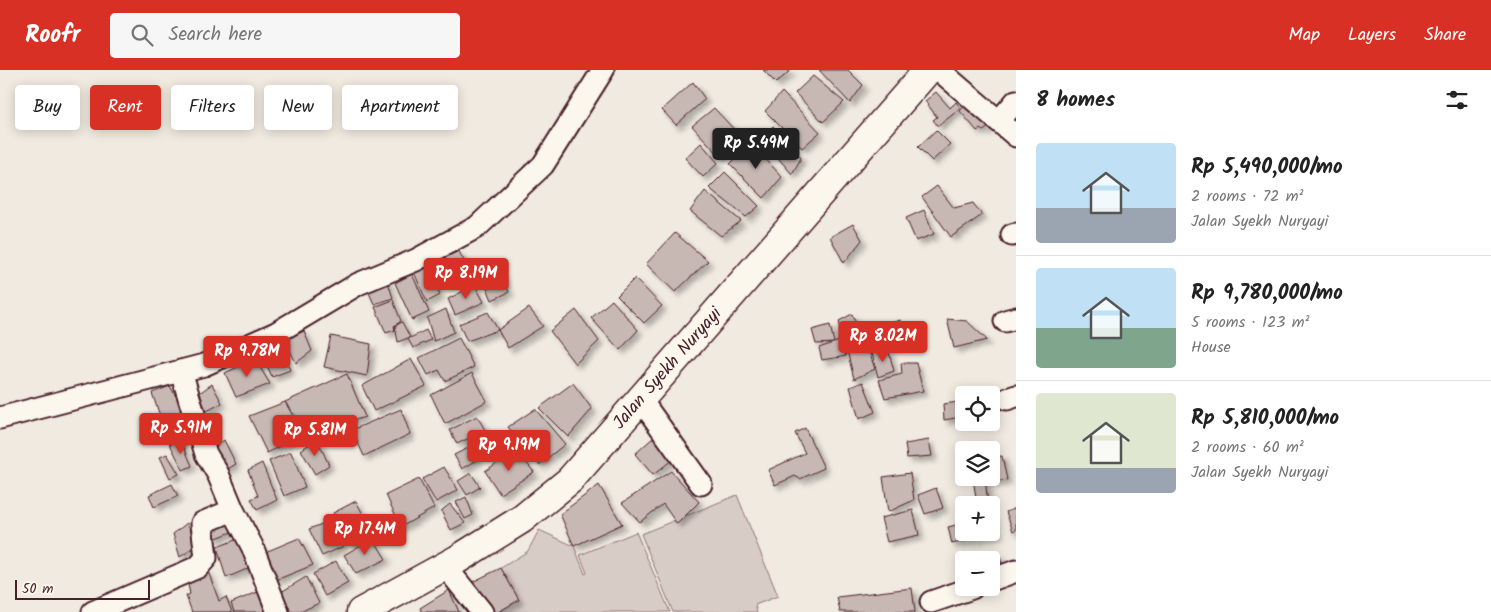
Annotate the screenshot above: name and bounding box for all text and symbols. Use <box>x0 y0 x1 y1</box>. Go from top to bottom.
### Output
search box <box>110 13 460 58</box>
text: Roofr <box>25 16 80 55</box>
text: Search here <box>168 20 262 50</box>
icon: search <box>128 21 156 49</box>
text: Map <box>1289 21 1320 50</box>
text: Layers <box>1348 21 1396 50</box>
text: Share <box>1424 21 1466 50</box>
text: 8 homes <box>1036 84 1115 117</box>
chip: Buy <box>15 85 80 130</box>
chip: Rent <box>90 85 161 130</box>
chip: Filters <box>171 85 254 130</box>
chip: New <box>264 85 332 130</box>
chip: Apartment <box>342 85 458 130</box>
icon: filters <box>1443 86 1471 114</box>
pin: Rp 5.49M <box>704 128 808 170</box>
text: Rp 5.49M <box>723 131 789 156</box>
text: Rp 5,490,000/mo <box>1191 151 1343 184</box>
icon: home <box>1076 163 1136 223</box>
text: 2 rooms · 72 m² <box>1191 184 1303 209</box>
text: Jalan Syekh Nuryayi <box>1191 209 1328 234</box>
pin: Rp 8.19M <box>414 258 518 300</box>
text: Rp 8.19M <box>435 261 497 286</box>
text: Rp 9,780,000/mo <box>1191 277 1343 310</box>
icon: home <box>1076 288 1136 348</box>
street label: Jalan Syekh Nuryayi <box>606 300 730 436</box>
text: 5 rooms · 123 m² <box>1191 310 1310 335</box>
pin: Rp 8.02M <box>831 320 935 363</box>
text: Rp 8.02M <box>849 324 917 349</box>
text: House <box>1191 335 1231 360</box>
pin: Rp 9.78M <box>195 336 299 378</box>
text: Rp 9.78M <box>214 339 280 364</box>
map controls <box>955 386 1000 596</box>
button: locate <box>955 386 1000 431</box>
text: Rp 5,810,000/mo <box>1191 402 1339 435</box>
pin: Rp 5.91M <box>129 412 233 455</box>
icon: home <box>1076 413 1136 473</box>
pin: Rp 5.81M <box>263 414 367 457</box>
text: Rp 5.91M <box>150 416 212 441</box>
text: Rp 5.81M <box>284 418 346 443</box>
pin: Rp 9.19M <box>457 430 561 472</box>
text: Rp 9.19M <box>478 433 540 458</box>
text: 2 rooms · 60 m² <box>1191 435 1304 460</box>
button: layers <box>955 441 1000 486</box>
text: Jalan Syekh Nuryayi <box>1191 460 1328 485</box>
button: + <box>955 496 1000 541</box>
pin: Rp 17.4M <box>313 514 417 556</box>
text: Rp 17.4M <box>334 517 396 542</box>
button: − <box>955 551 1000 596</box>
scale bar <box>15 577 150 600</box>
text: 50 m <box>22 578 53 600</box>

